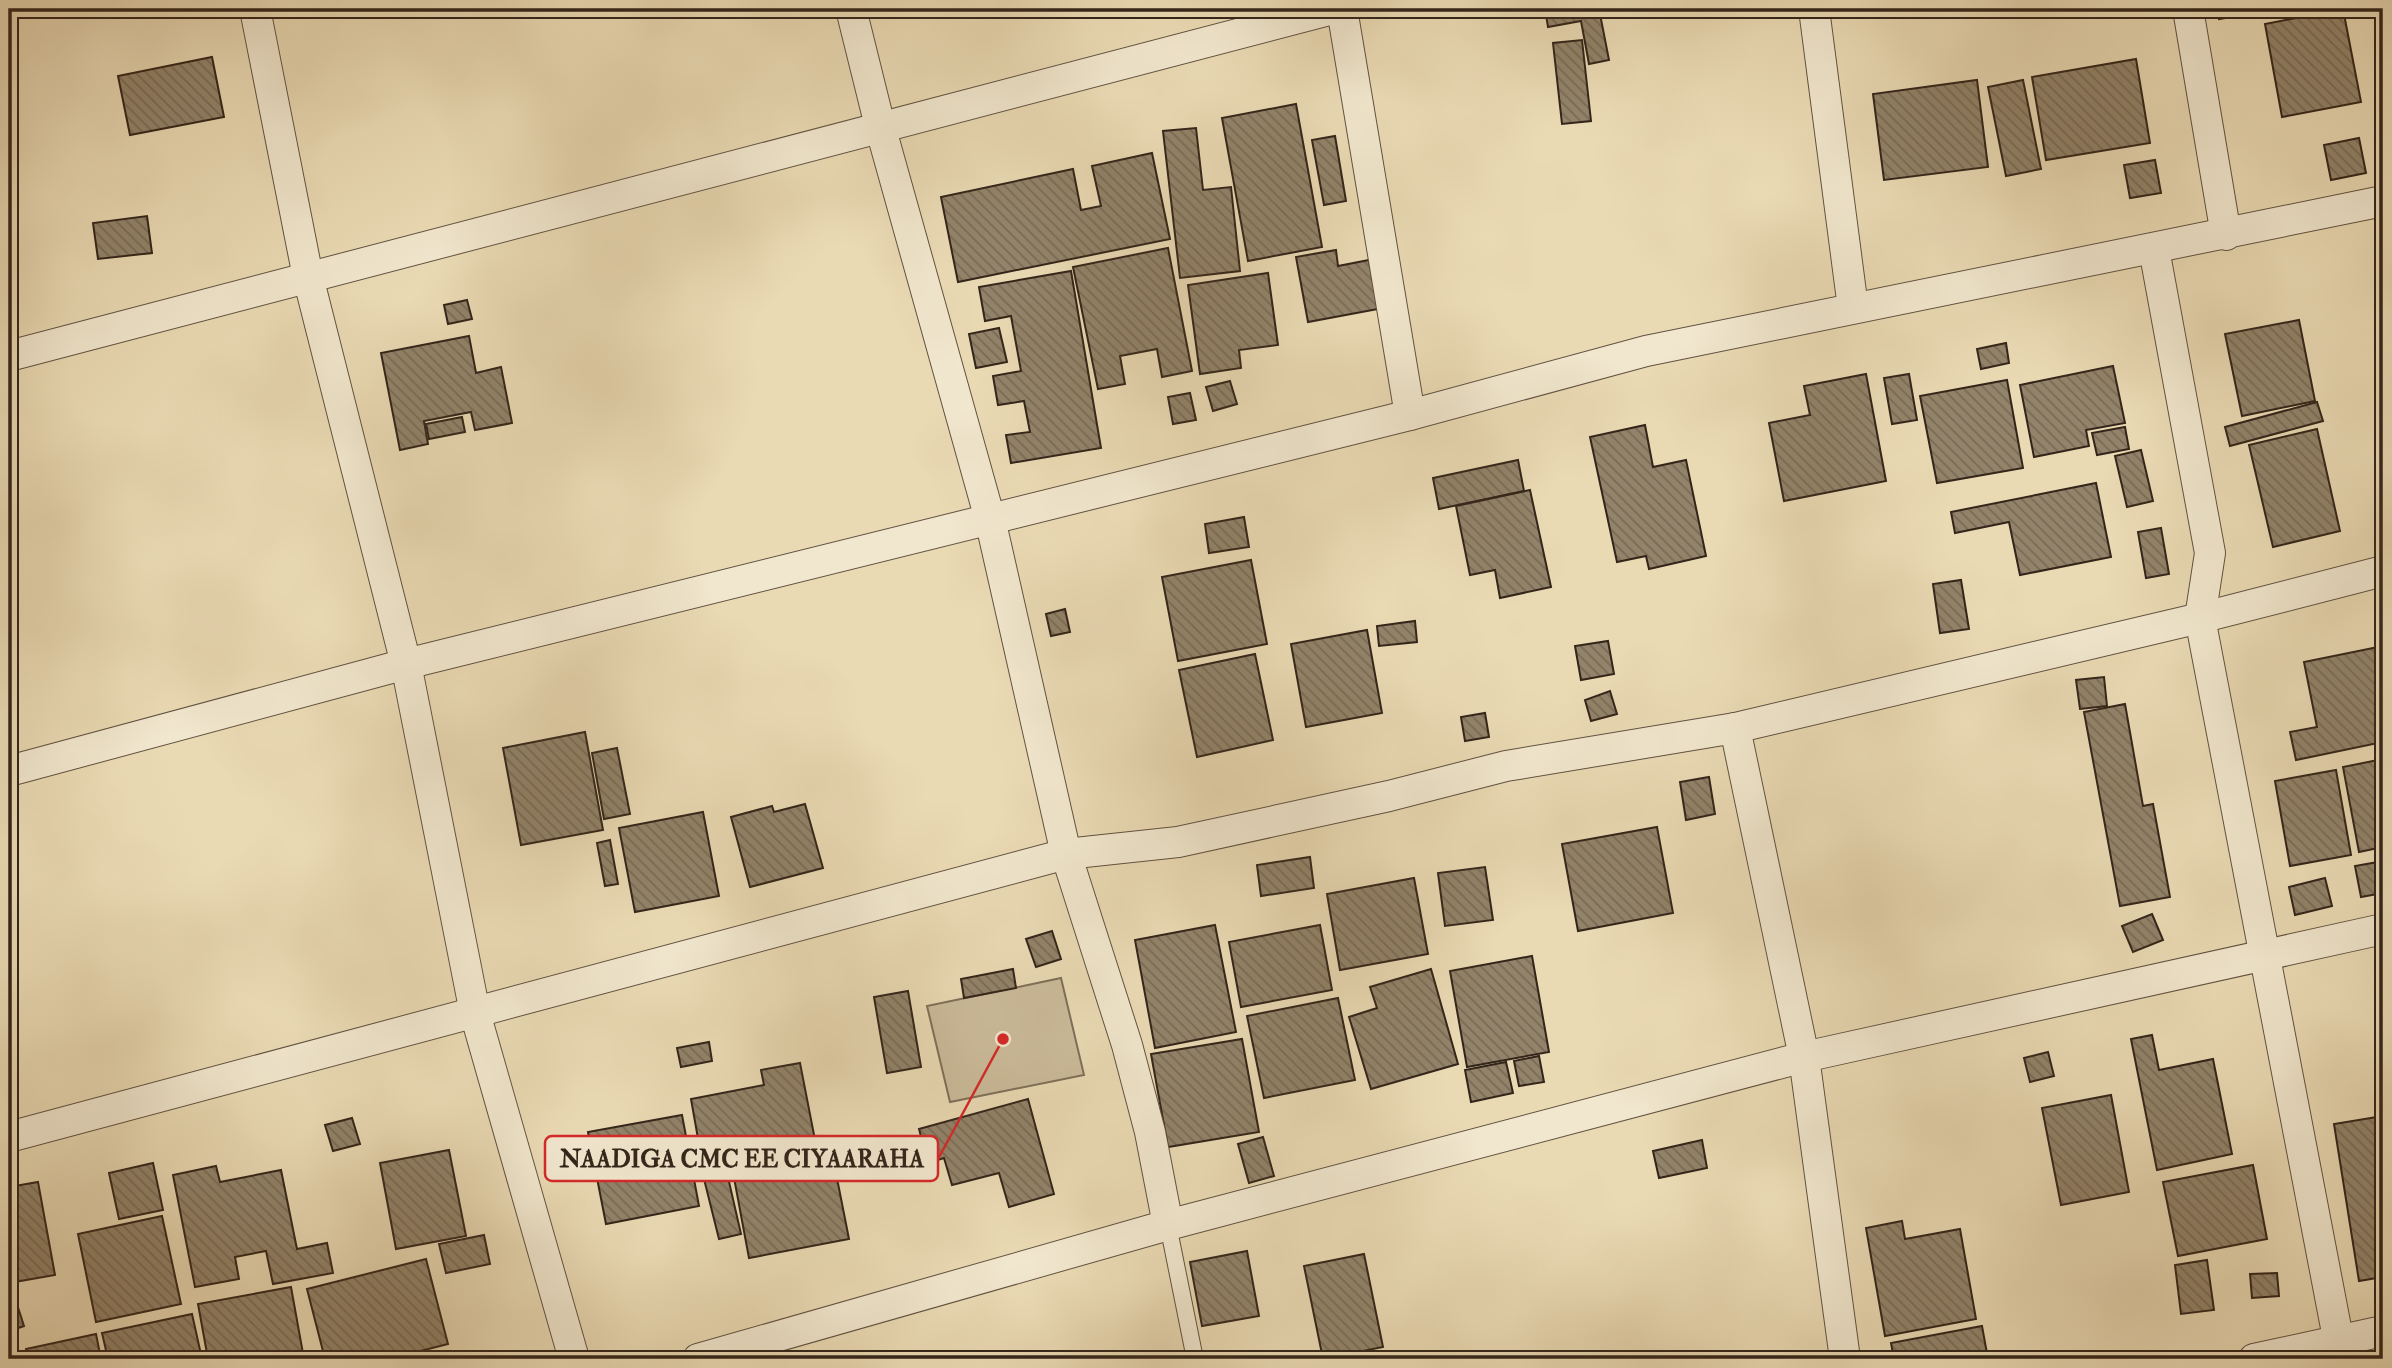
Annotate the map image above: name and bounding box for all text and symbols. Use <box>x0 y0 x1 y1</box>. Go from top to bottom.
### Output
callout: NAADIGA CMC EE CIYAARAHA <box>545 1136 938 1181</box>
text: NAADIGA CMC EE CIYAARAHA <box>559 1144 925 1175</box>

